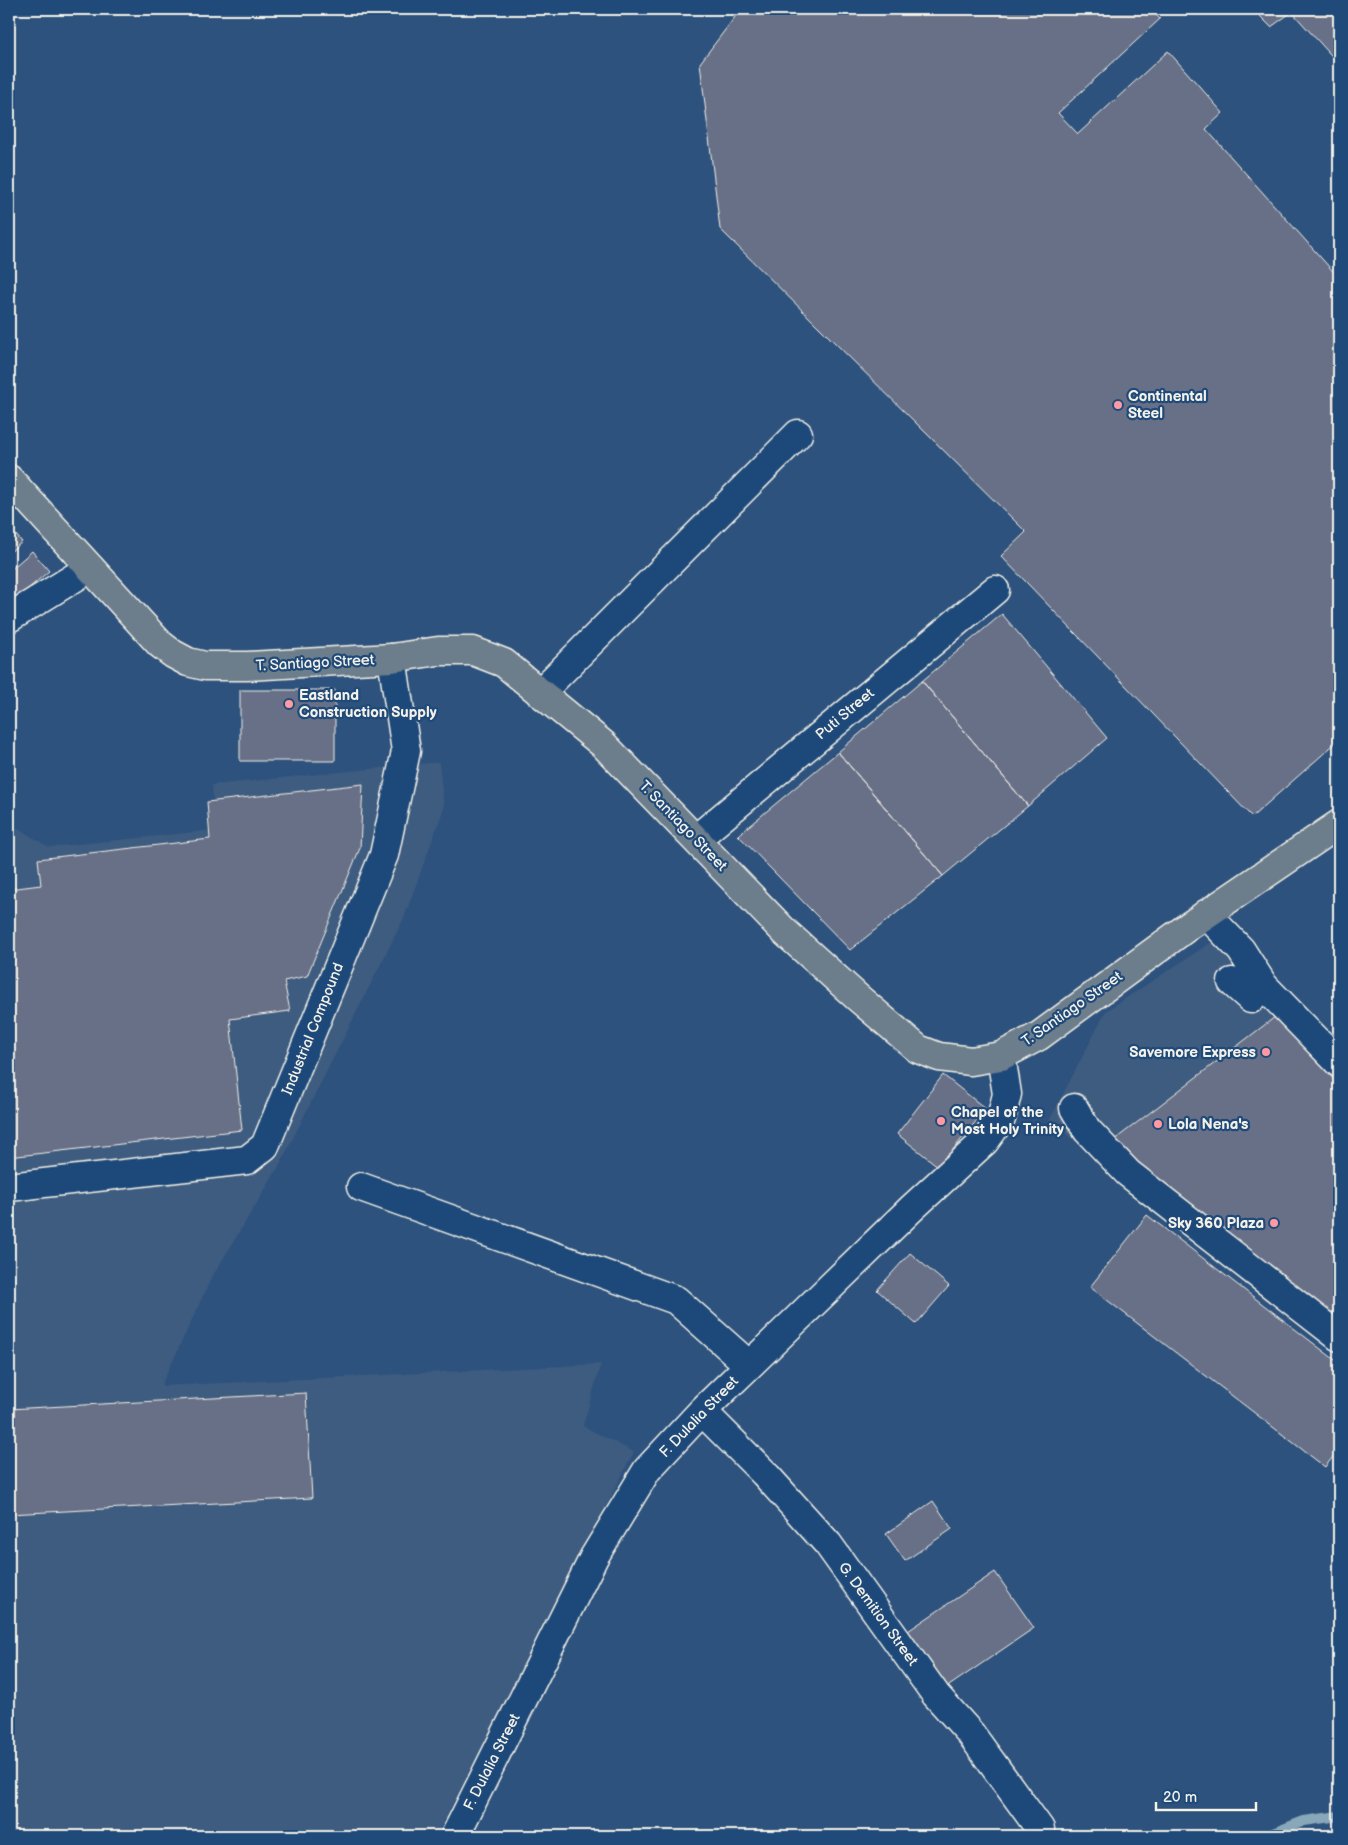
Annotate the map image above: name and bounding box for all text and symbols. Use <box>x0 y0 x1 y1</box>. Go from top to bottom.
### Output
place label: Continental Steel <box>1128 387 1207 423</box>
marker: Continental Steel <box>1112 399 1124 411</box>
street label: T. Santiago Street <box>255 650 375 676</box>
street label: Puti Street <box>812 684 879 744</box>
place label: Eastland Construction Supply <box>299 686 437 722</box>
marker: Eastland Construction Supply <box>283 698 295 710</box>
street label: T. Santiago Street <box>635 777 731 876</box>
street label: Industrial Compound <box>278 960 348 1098</box>
street label: T. Santiago Street <box>1018 967 1126 1051</box>
place label: Savemore Express <box>1129 1043 1256 1062</box>
marker: Savemore Express <box>1260 1046 1272 1058</box>
place label: Chapel of the Most Holy Trinity <box>951 1103 1064 1139</box>
marker: Chapel of the Most Holy Trinity <box>935 1115 947 1127</box>
place label: Lola Nena's <box>1168 1115 1248 1134</box>
marker: Lola Nena's <box>1152 1118 1164 1130</box>
place label: Sky 360 Plaza <box>1168 1214 1264 1233</box>
marker: Sky 360 Plaza <box>1268 1217 1280 1229</box>
street label: F. Dulalia Street <box>655 1372 743 1462</box>
street label: G. Demition Street <box>834 1558 922 1670</box>
street label: F. Dulalia Street <box>459 1710 525 1814</box>
scale bar <box>1156 1780 1256 1812</box>
text: 20 m <box>1163 1788 1197 1807</box>

